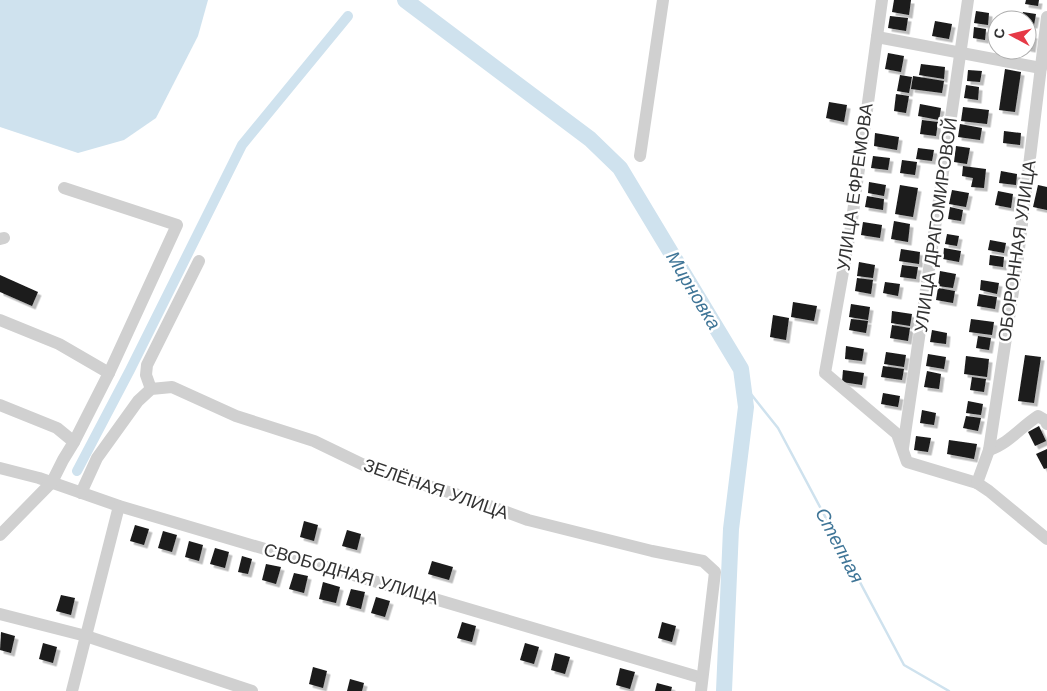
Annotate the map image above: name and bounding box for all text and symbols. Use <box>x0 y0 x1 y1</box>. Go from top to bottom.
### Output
north arrow <box>987 10 1037 60</box>
text: С <box>991 27 1008 39</box>
street label: УЛИЦА ЕФРЕМОВА <box>832 102 877 272</box>
street label: УЛИЦА ДРАГОМИРОВОЙ <box>910 116 961 334</box>
street label: ОБОРОННАЯ УЛИЦА <box>993 159 1040 343</box>
water label: Мирновка <box>661 247 726 334</box>
street label: ЗЕЛЁНАЯ УЛИЦА <box>361 454 511 523</box>
water label: Степная <box>810 504 869 587</box>
street label: СВОБОДНАЯ УЛИЦА <box>261 538 441 609</box>

